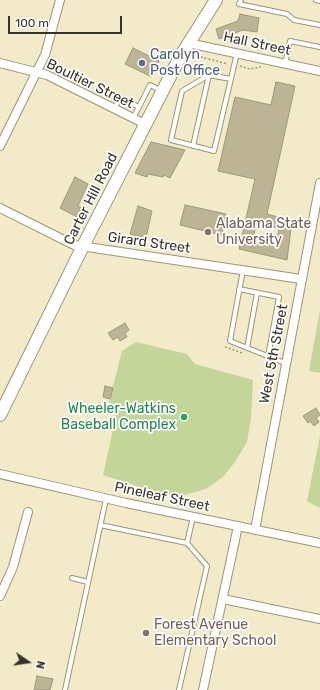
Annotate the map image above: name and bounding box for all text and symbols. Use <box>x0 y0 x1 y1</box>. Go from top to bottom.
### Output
scale bar <box>10 8 124 34</box>
text: 100 m <box>15 16 49 30</box>
street label: Hall Street <box>222 29 292 59</box>
place label: Carolyn Post Office <box>150 47 220 80</box>
street label: Boultier Street <box>44 56 136 112</box>
marker: Carolyn Post Office <box>137 58 147 68</box>
street label: Carter Hill Road <box>61 150 121 248</box>
place label: Alabama State University <box>216 216 311 248</box>
marker: Alabama State University <box>203 227 213 237</box>
street label: Girard Street <box>107 229 191 257</box>
street label: West 5th Street <box>256 303 292 405</box>
place label: Wheeler-Watkins Baseball Complex <box>61 401 176 434</box>
marker: Wheeler-Watkins Baseball Complex <box>179 412 189 422</box>
street label: Pineleaf Street <box>113 479 211 515</box>
place label: Forest Avenue Elementary School <box>154 617 277 650</box>
marker: Forest Avenue Elementary School <box>141 628 151 638</box>
north arrow <box>8 642 48 682</box>
text: N <box>33 659 47 670</box>

